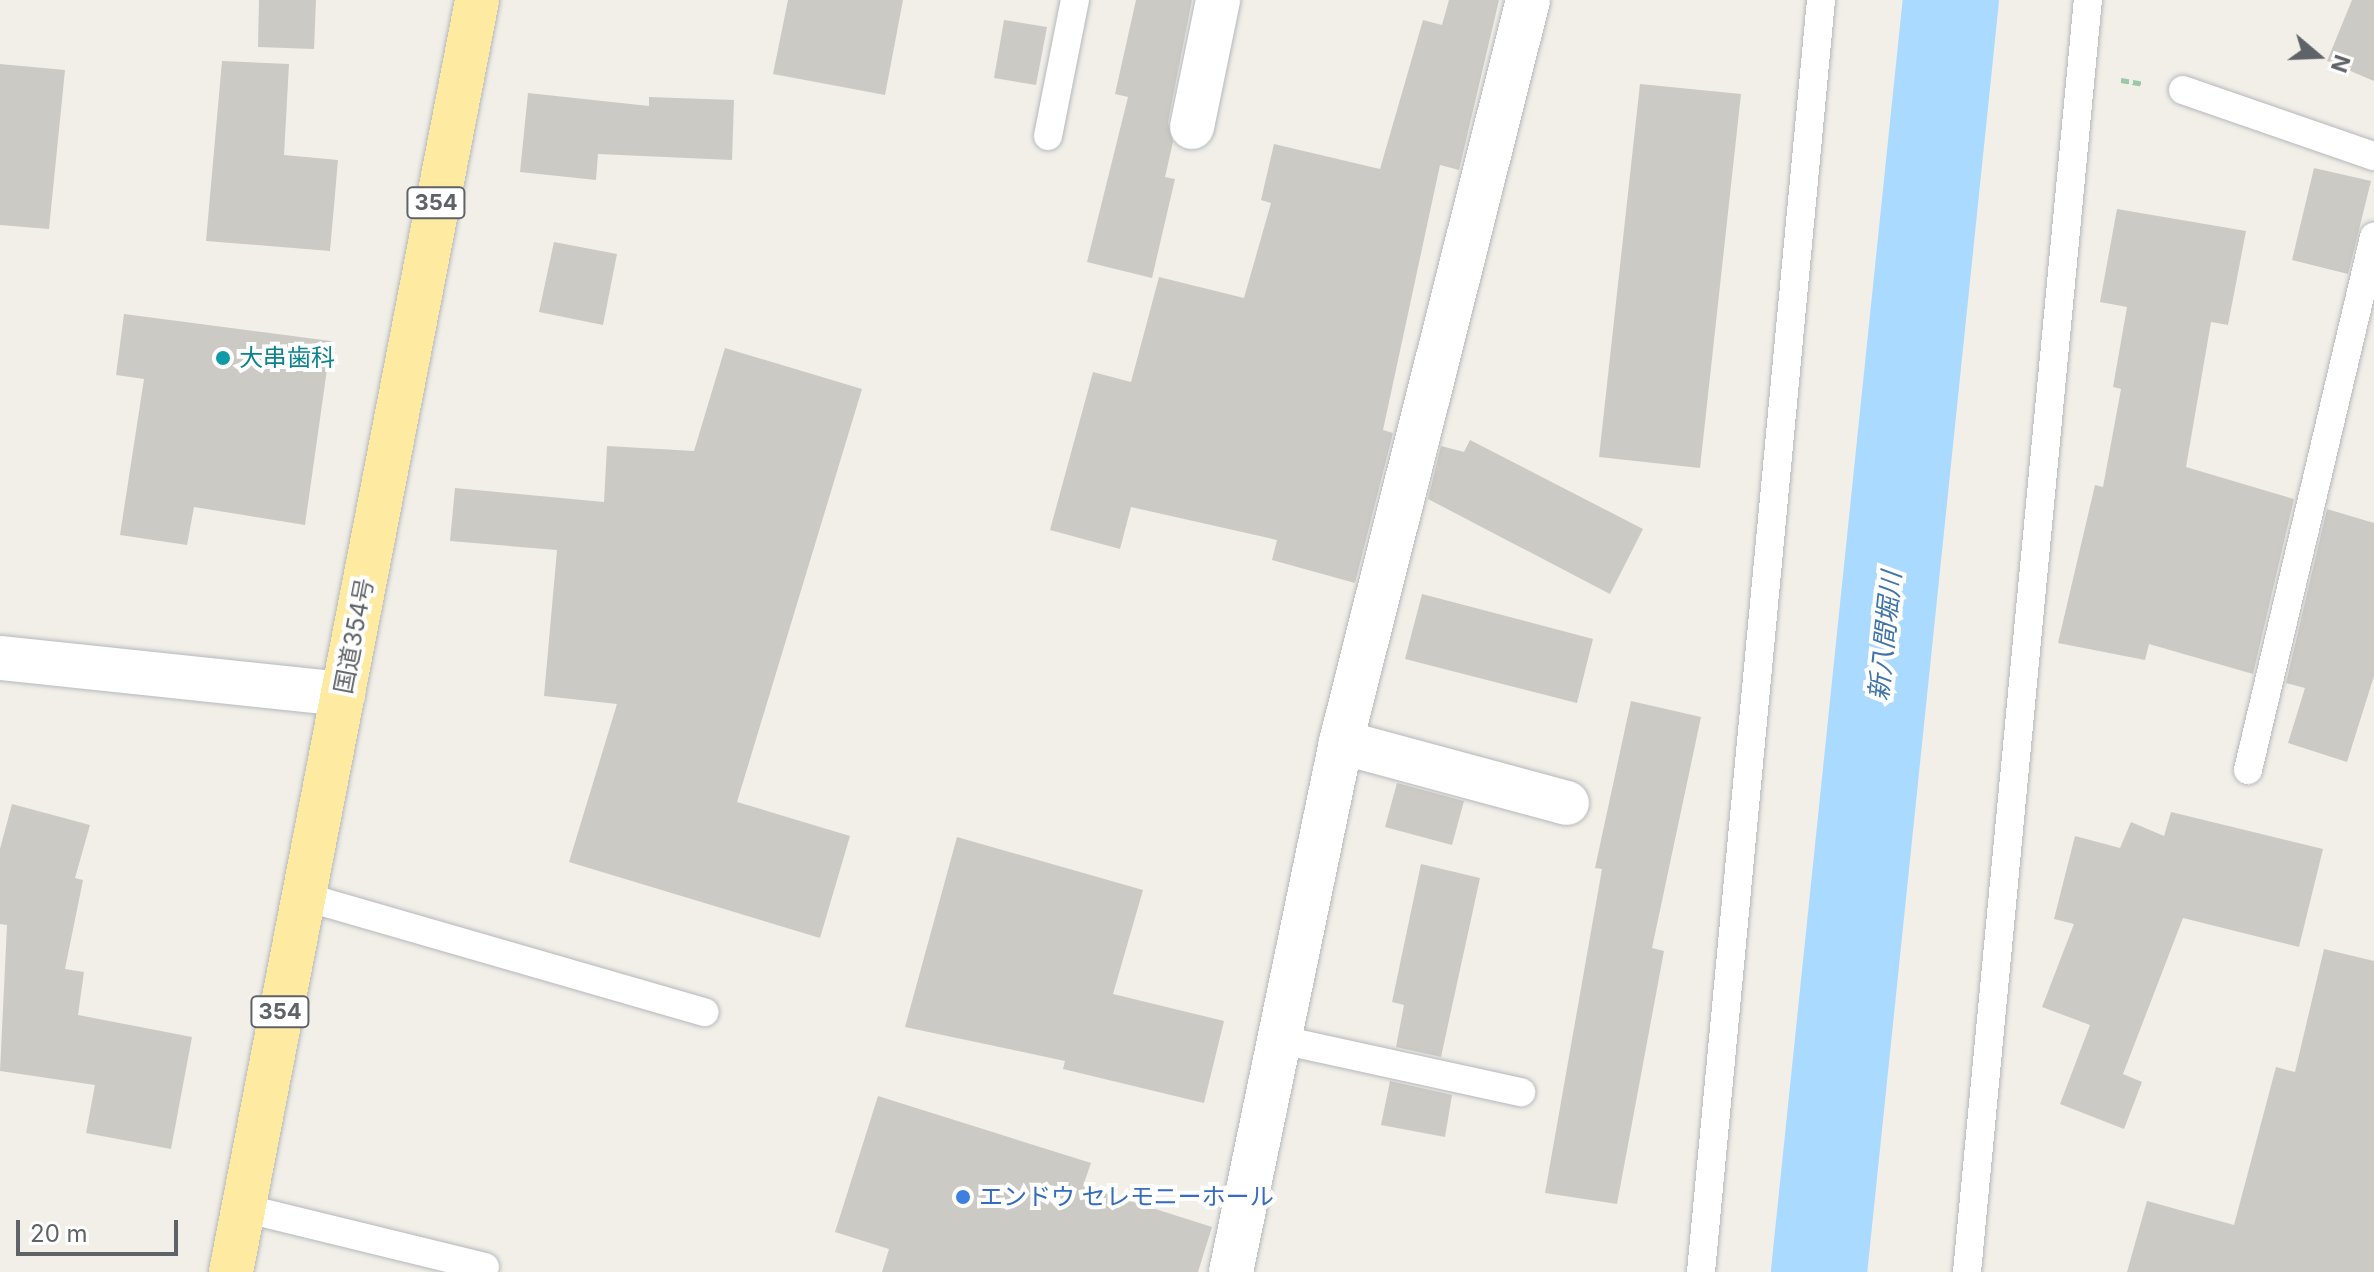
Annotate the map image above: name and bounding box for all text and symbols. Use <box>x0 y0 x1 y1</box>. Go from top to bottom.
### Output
north arrow <box>2278 16 2358 96</box>
text: N <box>2326 52 2356 76</box>
road number: 354 <box>406 185 466 221</box>
place label: 大串歯科 <box>239 344 335 372</box>
marker: 大串歯科 <box>214 349 232 367</box>
water label: 新八間堀川 <box>1863 570 1907 702</box>
street label: 国道354号 <box>329 576 379 696</box>
road number: 354 <box>250 994 310 1030</box>
place label: エンドウ セレモニーホール <box>979 1183 1274 1211</box>
marker: エンドウ セレモニーホール <box>954 1188 972 1206</box>
scale bar <box>20 1204 182 1254</box>
text: 20 m <box>30 1219 88 1248</box>

